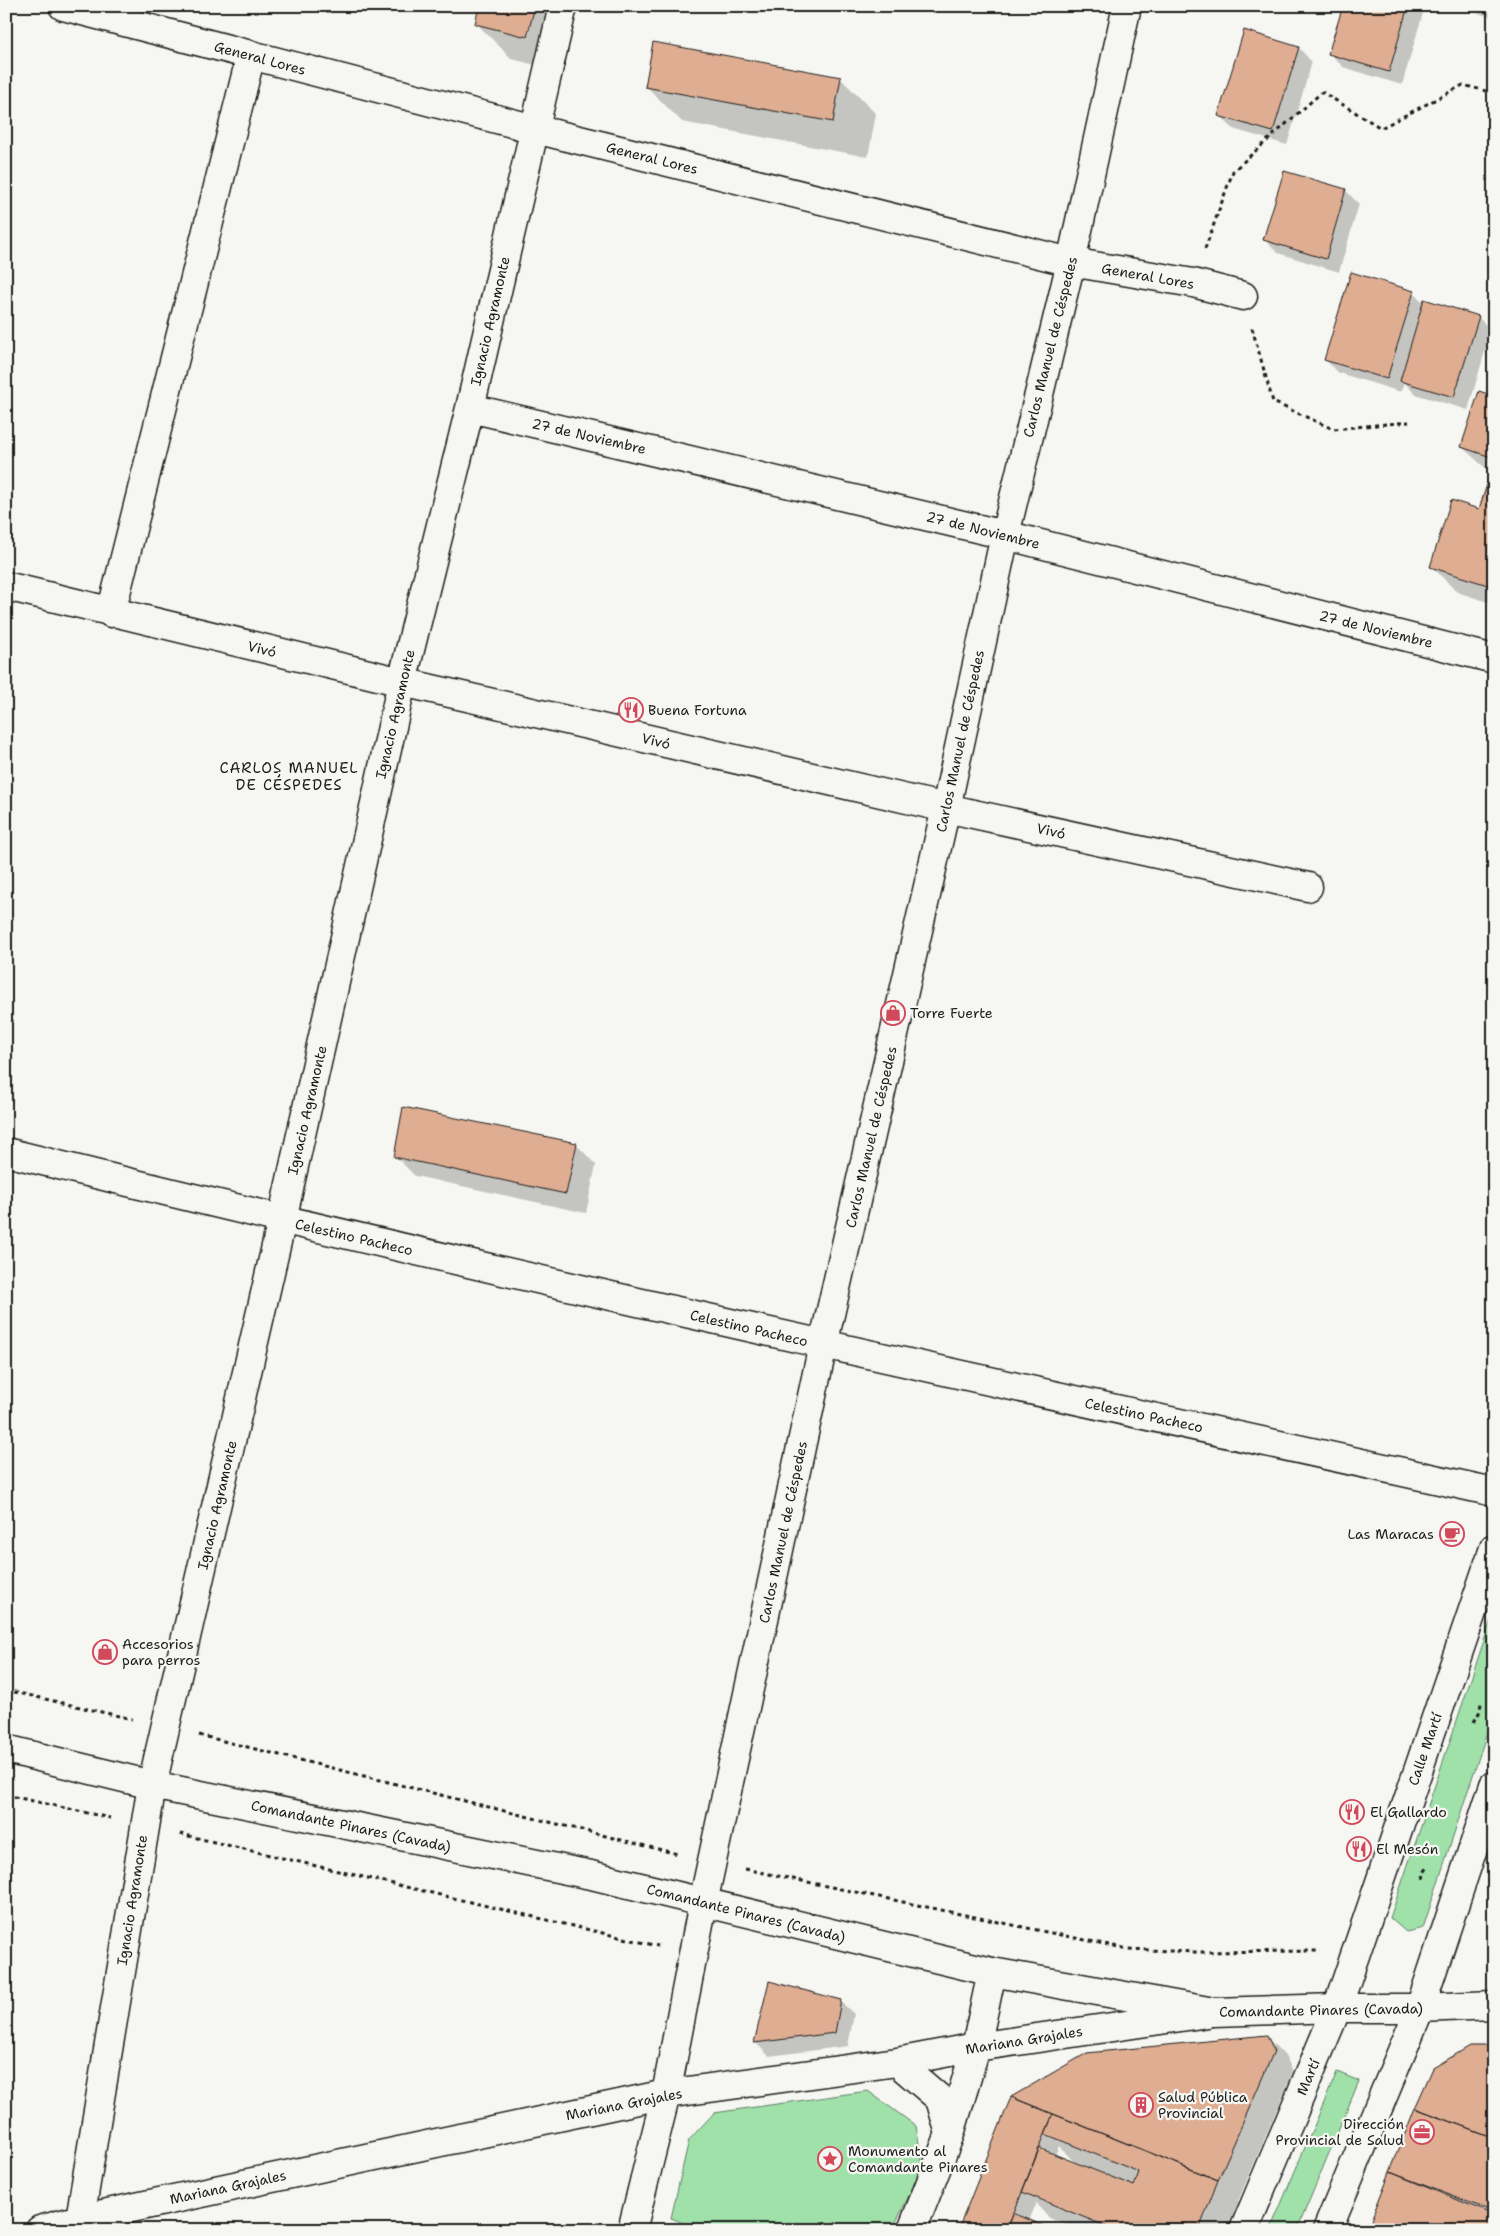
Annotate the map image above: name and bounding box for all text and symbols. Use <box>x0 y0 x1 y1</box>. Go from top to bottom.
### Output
street label: General Lores <box>212 37 308 79</box>
street label: General Lores <box>604 138 700 178</box>
street label: Ignacio Agramonte <box>466 255 514 387</box>
street label: Carlos Manuel de Céspedes <box>1019 255 1081 439</box>
street label: General Lores <box>1100 259 1196 293</box>
street label: 27 de Noviembre <box>530 414 648 458</box>
street label: 27 de Noviembre <box>924 507 1042 553</box>
street label: 27 de Noviembre <box>1317 606 1435 652</box>
street label: Vivó <box>246 637 278 661</box>
street label: Ignacio Agramonte <box>371 648 419 780</box>
street label: Carlos Manuel de Céspedes <box>932 648 988 834</box>
restaurant icon: Buena Fortuna <box>618 697 644 723</box>
place label: Buena Fortuna <box>648 701 747 719</box>
street label: Vivó <box>640 729 672 753</box>
district label: CARLOS MANUEL DE CÉSPEDES <box>220 758 358 795</box>
street label: Vivó <box>1035 819 1067 843</box>
shop icon: Torre Fuerte <box>880 1000 906 1026</box>
place label: Torre Fuerte <box>910 1004 993 1022</box>
street label: Ignacio Agramonte <box>283 1044 331 1176</box>
street label: Carlos Manuel de Céspedes <box>841 1044 901 1230</box>
street label: Celestino Pacheco <box>293 1215 415 1259</box>
street label: Celestino Pacheco <box>688 1306 810 1350</box>
street label: Celestino Pacheco <box>1083 1394 1205 1436</box>
street label: Ignacio Agramonte <box>193 1439 241 1571</box>
street label: Carlos Manuel de Céspedes <box>755 1439 811 1625</box>
cafe icon: Las Maracas <box>1439 1521 1465 1547</box>
place label: Las Maracas <box>1347 1525 1434 1543</box>
place label: Accesorios para perros <box>122 1635 200 1669</box>
shop icon: Accesorios para perros <box>92 1639 118 1665</box>
street label: Calle Martí <box>1404 1710 1446 1788</box>
street label: Comandante Pinares (Cavada) <box>249 1796 453 1856</box>
restaurant icon: El Gallardo <box>1339 1799 1365 1825</box>
place label: El Gallardo <box>1370 1803 1447 1821</box>
street label: Ignacio Agramonte <box>113 1833 151 1967</box>
restaurant icon: El Mesón <box>1346 1836 1372 1862</box>
place label: El Mesón <box>1376 1840 1439 1858</box>
street label: Comandante Pinares (Cavada) <box>645 1880 847 1946</box>
street label: Comandante Pinares (Cavada) <box>1219 1999 1423 2021</box>
street label: Mariana Grajales <box>964 2022 1084 2058</box>
street label: Martí <box>1292 2056 1324 2098</box>
street label: Mariana Grajales <box>564 2084 684 2124</box>
place label: Salud Pública Provincial <box>1158 2088 1248 2122</box>
building icon: Salud Pública Provincial <box>1128 2092 1154 2118</box>
place label: Dirección Provincial de Salud <box>1276 2115 1404 2149</box>
office icon: Dirección Provincial de Salud <box>1409 2119 1435 2145</box>
place label: Monumento al Comandante Pinares <box>848 2142 988 2176</box>
place icon: Monumento al Comandante Pinares <box>817 2146 843 2172</box>
street label: Mariana Grajales <box>168 2166 288 2208</box>

